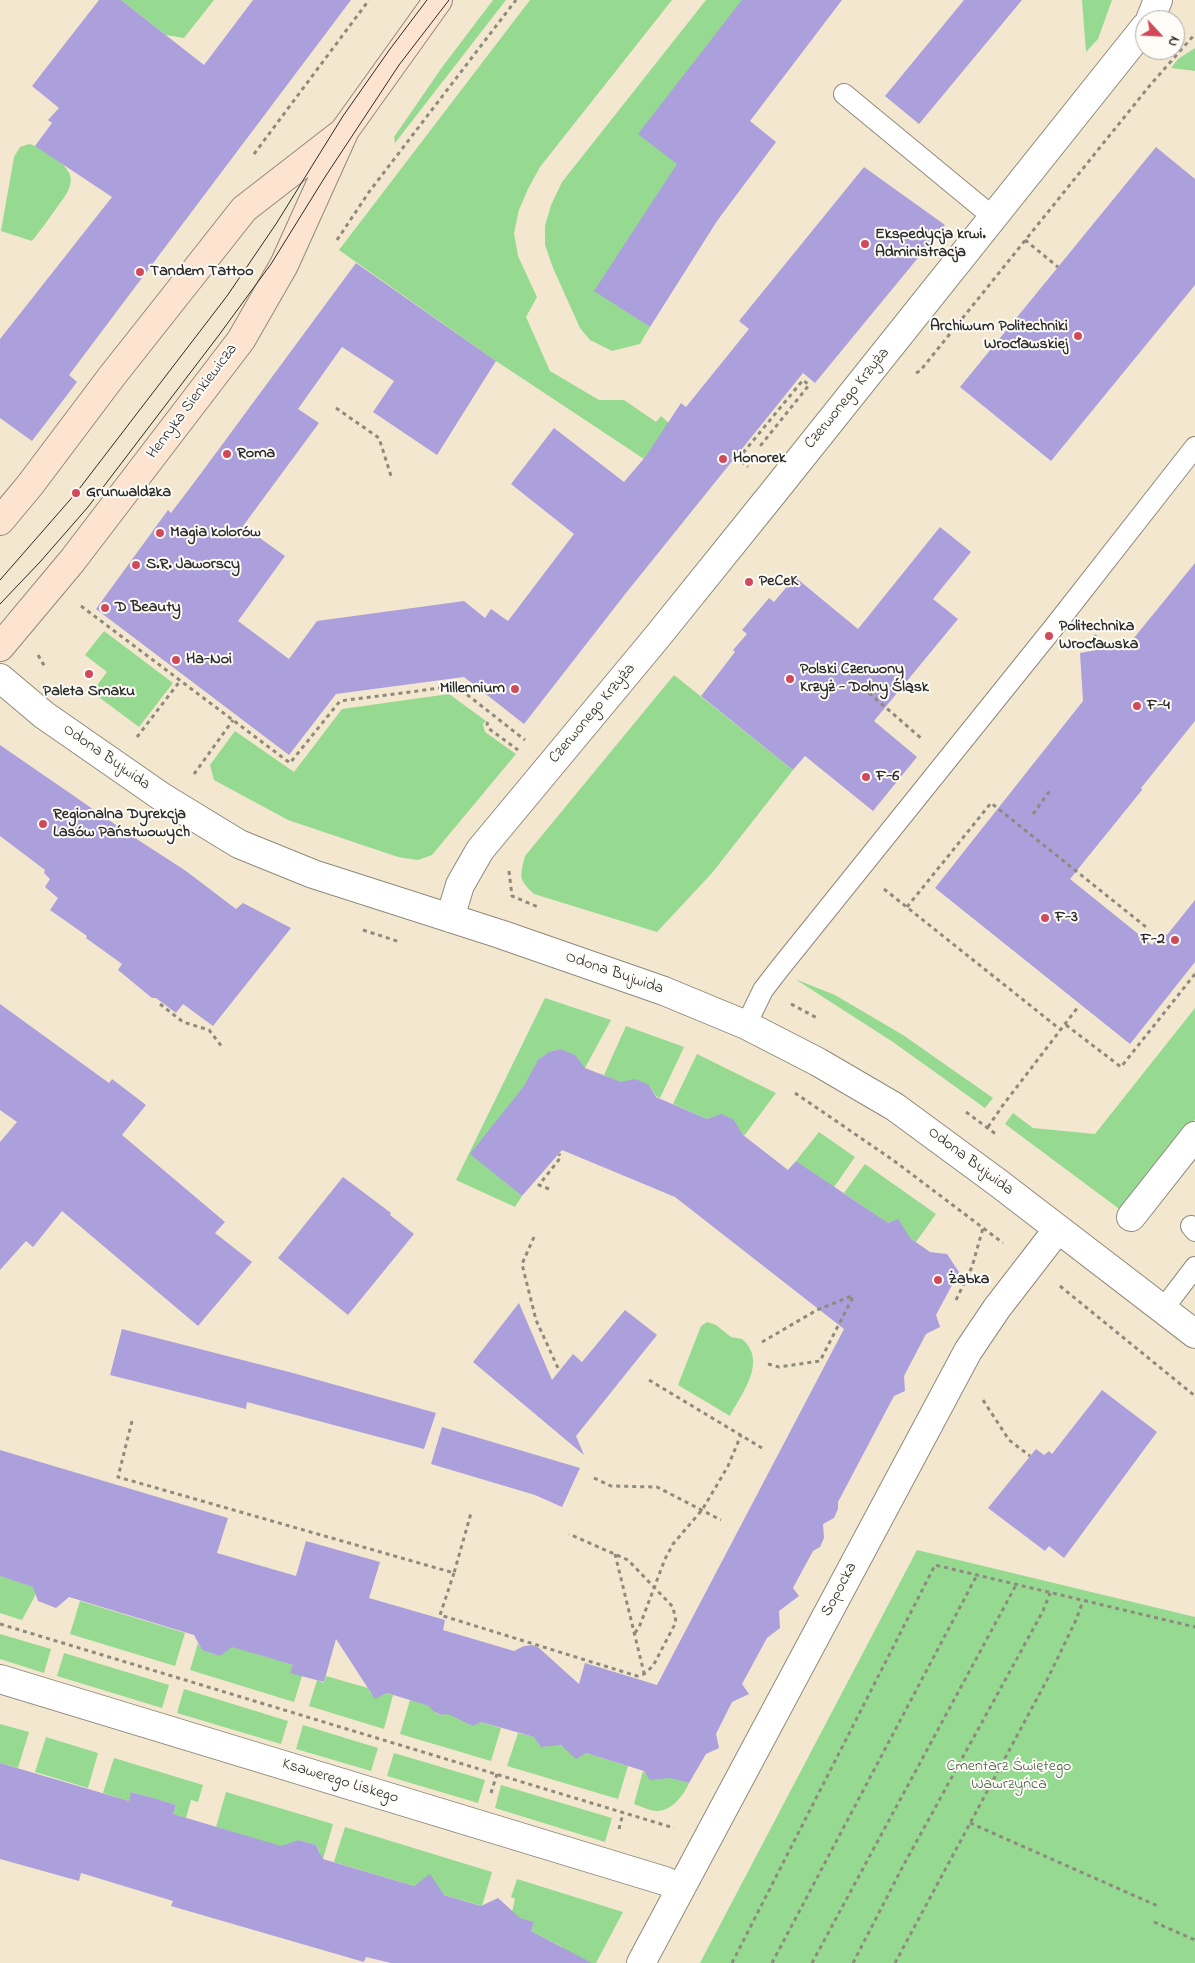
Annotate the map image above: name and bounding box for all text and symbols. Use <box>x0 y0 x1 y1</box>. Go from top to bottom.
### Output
north arrow <box>1135 10 1185 60</box>
text: N <box>1162 32 1185 50</box>
place label: Ekspedycja krwi. Administracja <box>875 225 986 263</box>
marker: Ekspedycja krwi. Administracja <box>859 238 871 250</box>
place label: Tandem Tattoo <box>150 262 253 282</box>
marker: Tandem Tattoo <box>134 266 146 278</box>
place label: Archiwum Politechniki Wrocławskiej <box>930 317 1068 355</box>
marker: Archiwum Politechniki Wrocławskiej <box>1072 330 1084 342</box>
street label: Henryka Sienkiewicza <box>144 341 242 463</box>
street label: Czerwonego Krzyża <box>801 345 895 453</box>
place label: Roma <box>237 444 275 464</box>
marker: Roma <box>221 448 233 460</box>
place label: Honorek <box>733 449 786 469</box>
marker: Honorek <box>717 453 729 465</box>
place label: Grunwaldzka <box>86 483 171 503</box>
marker: Grunwaldzka <box>70 487 82 499</box>
place label: Magia kolorów <box>170 523 261 543</box>
marker: Magia kolorów <box>154 527 166 539</box>
place label: S.R. Jaworscy <box>146 555 240 575</box>
marker: S.R. Jaworscy <box>130 559 142 571</box>
place label: PeCeK <box>759 572 798 592</box>
marker: PeCeK <box>743 576 755 588</box>
place label: D Beauty <box>115 598 181 618</box>
marker: D Beauty <box>99 602 111 614</box>
place label: Politechnika Wrocławska <box>1059 617 1138 655</box>
marker: Politechnika Wrocławska <box>1043 630 1055 642</box>
place label: Ha-Noi <box>186 650 232 670</box>
marker: Ha-Noi <box>170 654 182 666</box>
street label: Czerwonego Krzyża <box>546 660 640 768</box>
place label: Polski Czerwony Krzyż - Dolny Śląsk <box>800 660 929 698</box>
marker: Paleta Smaku <box>83 668 95 680</box>
marker: Polski Czerwony Krzyż - Dolny Śląsk <box>784 673 796 685</box>
place label: Millennium <box>440 679 505 699</box>
place label: Paleta Smaku <box>43 682 135 702</box>
marker: Millennium <box>509 683 521 695</box>
place label: F-4 <box>1147 696 1170 716</box>
marker: F-4 <box>1131 700 1143 712</box>
street label: Odona Bujwida <box>59 721 153 795</box>
place label: F-6 <box>876 767 899 787</box>
marker: F-6 <box>860 771 872 783</box>
place label: Regionalna Dyrekcja Lasów Państwowych <box>53 805 190 843</box>
marker: Regionalna Dyrekcja Lasów Państwowych <box>37 818 49 830</box>
place label: F-3 <box>1055 908 1078 928</box>
marker: F-3 <box>1039 912 1051 924</box>
place label: F-2 <box>1141 930 1165 950</box>
marker: F-2 <box>1169 934 1181 946</box>
street label: Odona Bujwida <box>562 948 666 1000</box>
street label: Odona Bujwida <box>923 1124 1017 1200</box>
place label: Żabka <box>948 1270 989 1290</box>
marker: Żabka <box>932 1274 944 1286</box>
street label: Sopocka <box>818 1560 862 1620</box>
street label: Ksawerego Liskego <box>280 1755 400 1809</box>
park label: Cmentarz Świętego Wawrzyńca <box>947 1757 1071 1795</box>

